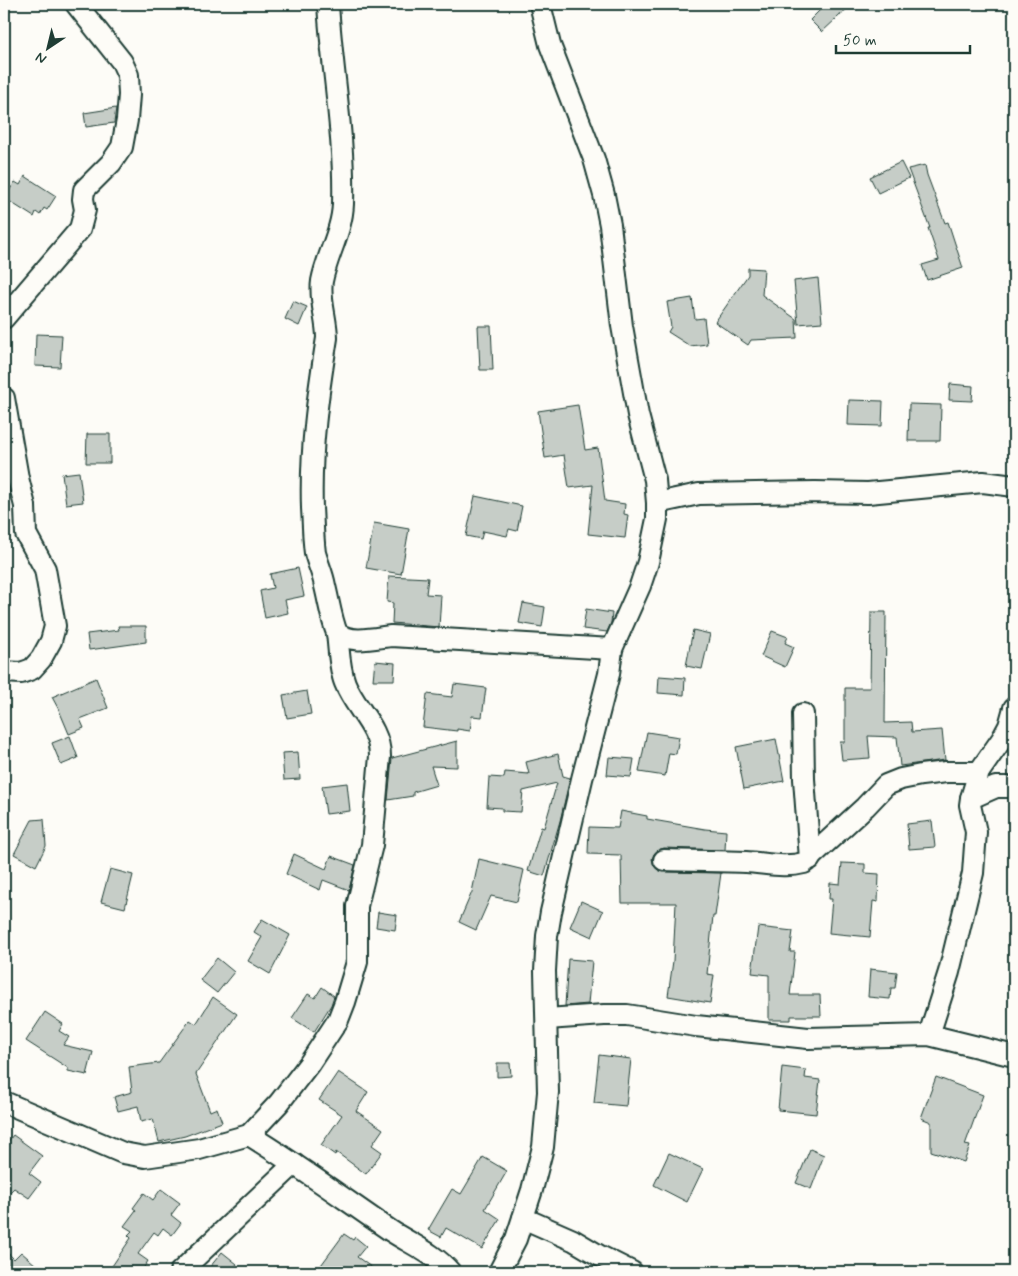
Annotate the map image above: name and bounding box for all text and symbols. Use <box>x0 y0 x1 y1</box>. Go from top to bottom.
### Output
north arrow <box>22 22 72 72</box>
scale bar <box>836 22 969 54</box>
text: 50 m <box>843 31 877 51</box>
text: N <box>32 48 50 68</box>

